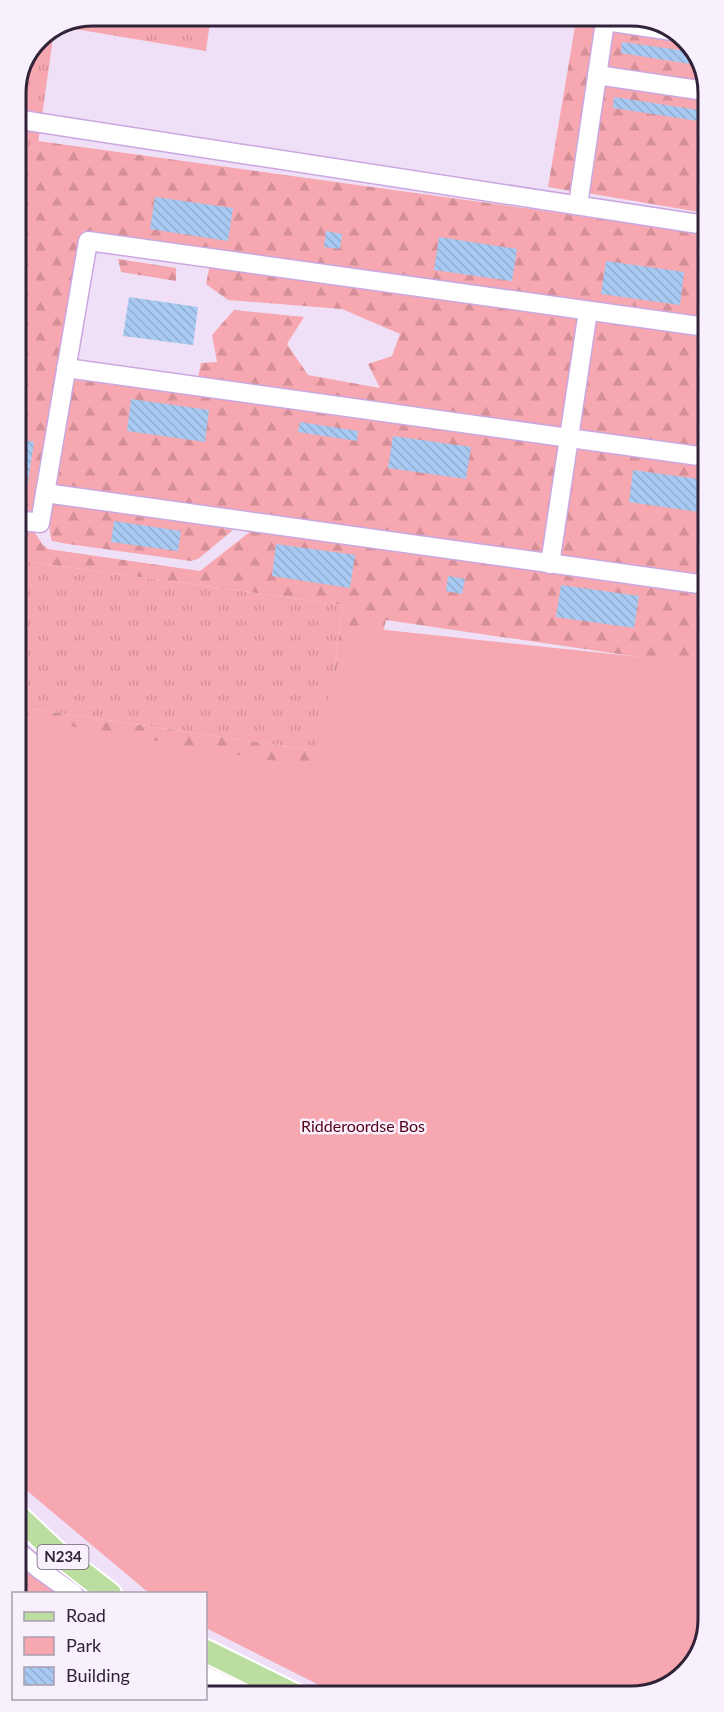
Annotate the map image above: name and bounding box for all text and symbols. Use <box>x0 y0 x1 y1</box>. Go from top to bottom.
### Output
park label: Ridderoordse Bos <box>301 1116 425 1135</box>
road number: N234 <box>38 1545 88 1569</box>
legend <box>12 1592 207 1700</box>
text: Road <box>66 1604 106 1626</box>
text: Park <box>66 1634 102 1656</box>
text: Building <box>66 1664 130 1686</box>

